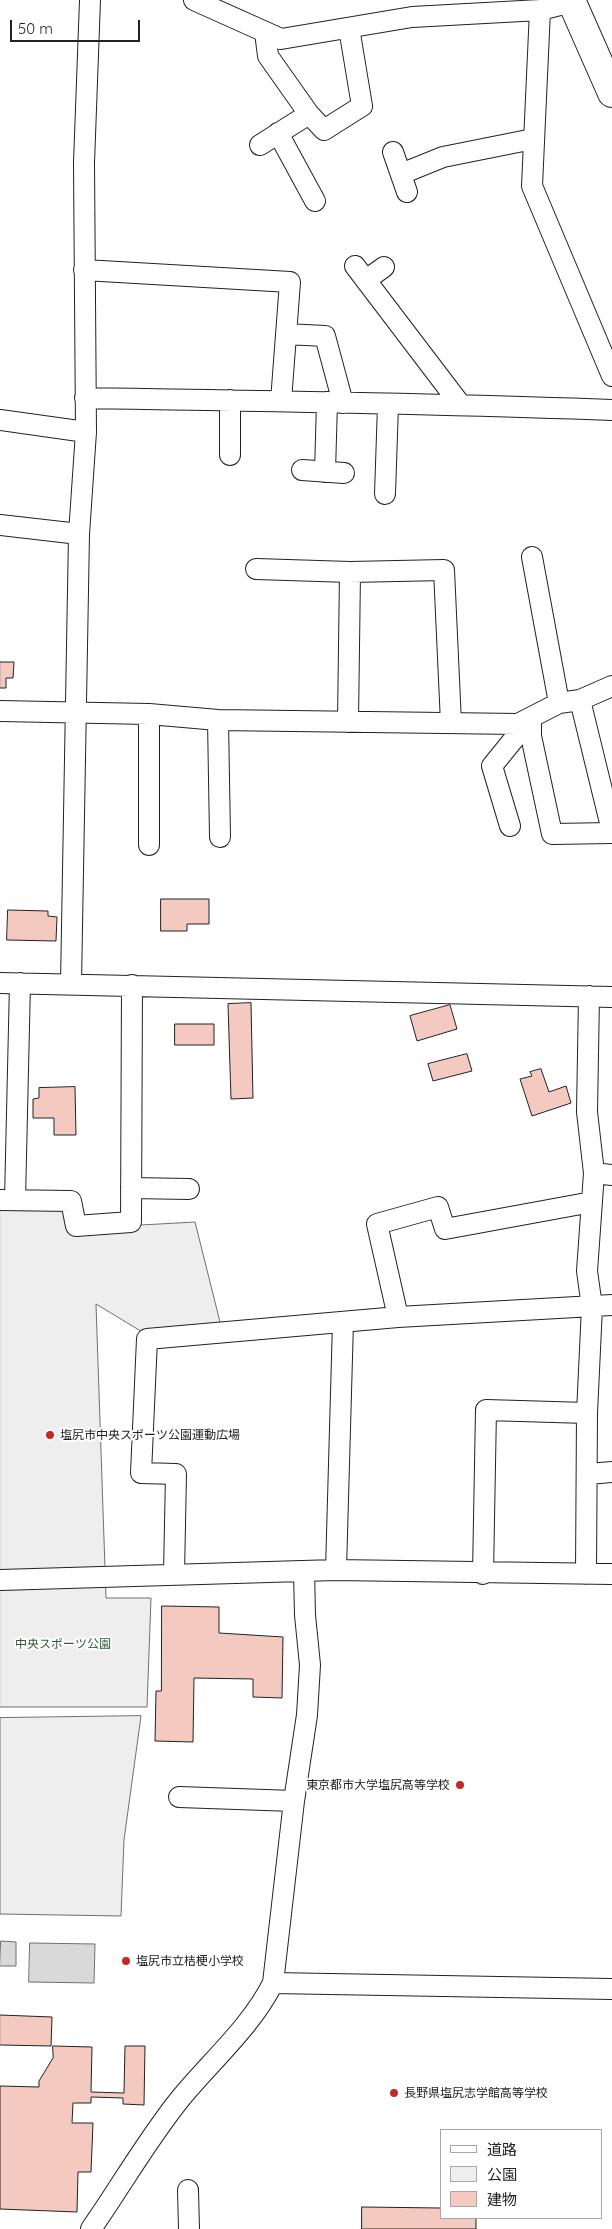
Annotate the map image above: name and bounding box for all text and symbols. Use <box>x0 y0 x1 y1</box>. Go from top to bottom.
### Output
scale bar <box>12 10 142 42</box>
text: 50 m <box>18 19 53 38</box>
place label: 塩尻市中央スポーツ公園運動広場 <box>60 1428 240 1442</box>
marker: 塩尻市中央スポーツ公園運動広場 <box>44 1429 56 1441</box>
park label: 中央スポーツ公園 <box>15 1637 111 1651</box>
place label: 東京都市大学塩尻高等学校 <box>306 1778 450 1792</box>
marker: 東京都市大学塩尻高等学校 <box>454 1779 466 1791</box>
place label: 塩尻市立桔梗小学校 <box>136 1954 244 1968</box>
marker: 塩尻市立桔梗小学校 <box>120 1955 132 1967</box>
place label: 長野県塩尻志学館高等学校 <box>404 2086 548 2100</box>
marker: 長野県塩尻志学館高等学校 <box>388 2087 400 2099</box>
legend <box>440 2129 602 2219</box>
text: 道路 <box>487 2140 517 2159</box>
text: 公園 <box>487 2165 517 2184</box>
text: 建物 <box>487 2190 517 2209</box>

